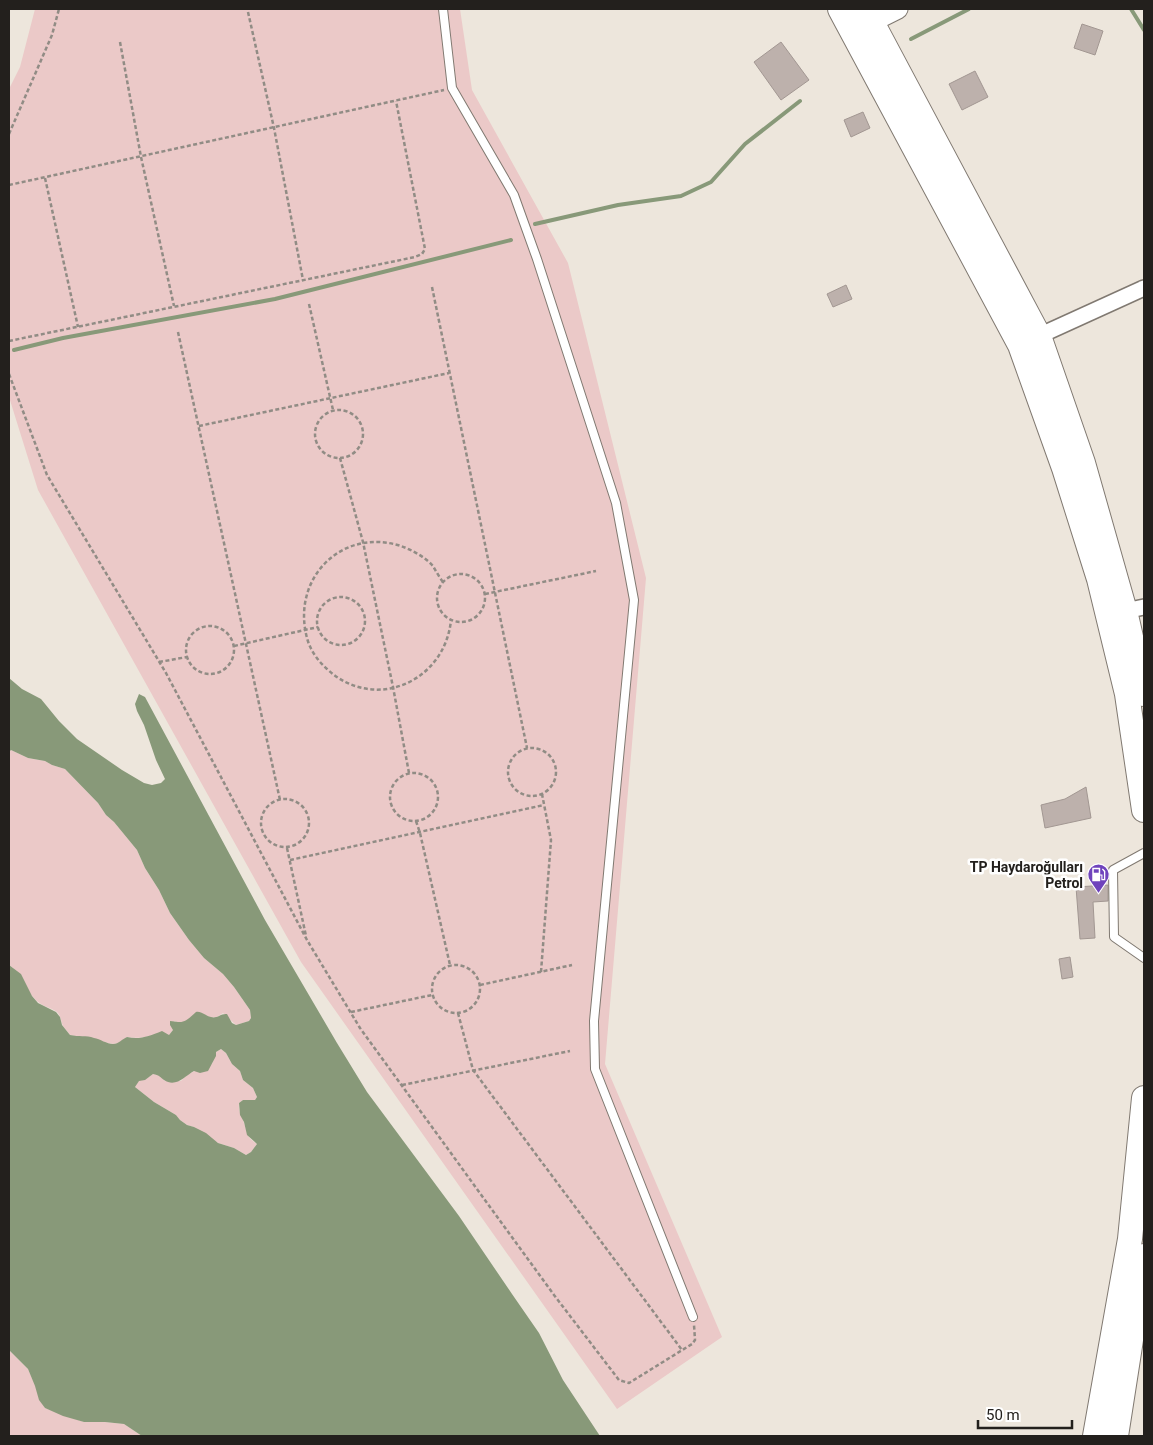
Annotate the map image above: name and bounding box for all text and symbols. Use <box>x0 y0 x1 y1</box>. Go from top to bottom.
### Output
place label: TP Haydaroğulları Petrol <box>970 859 1083 891</box>
fuel station icon: TP Haydaroğulları Petrol <box>1087 863 1111 894</box>
scale bar <box>978 1398 1072 1430</box>
text: 50 m <box>986 1406 1020 1424</box>

